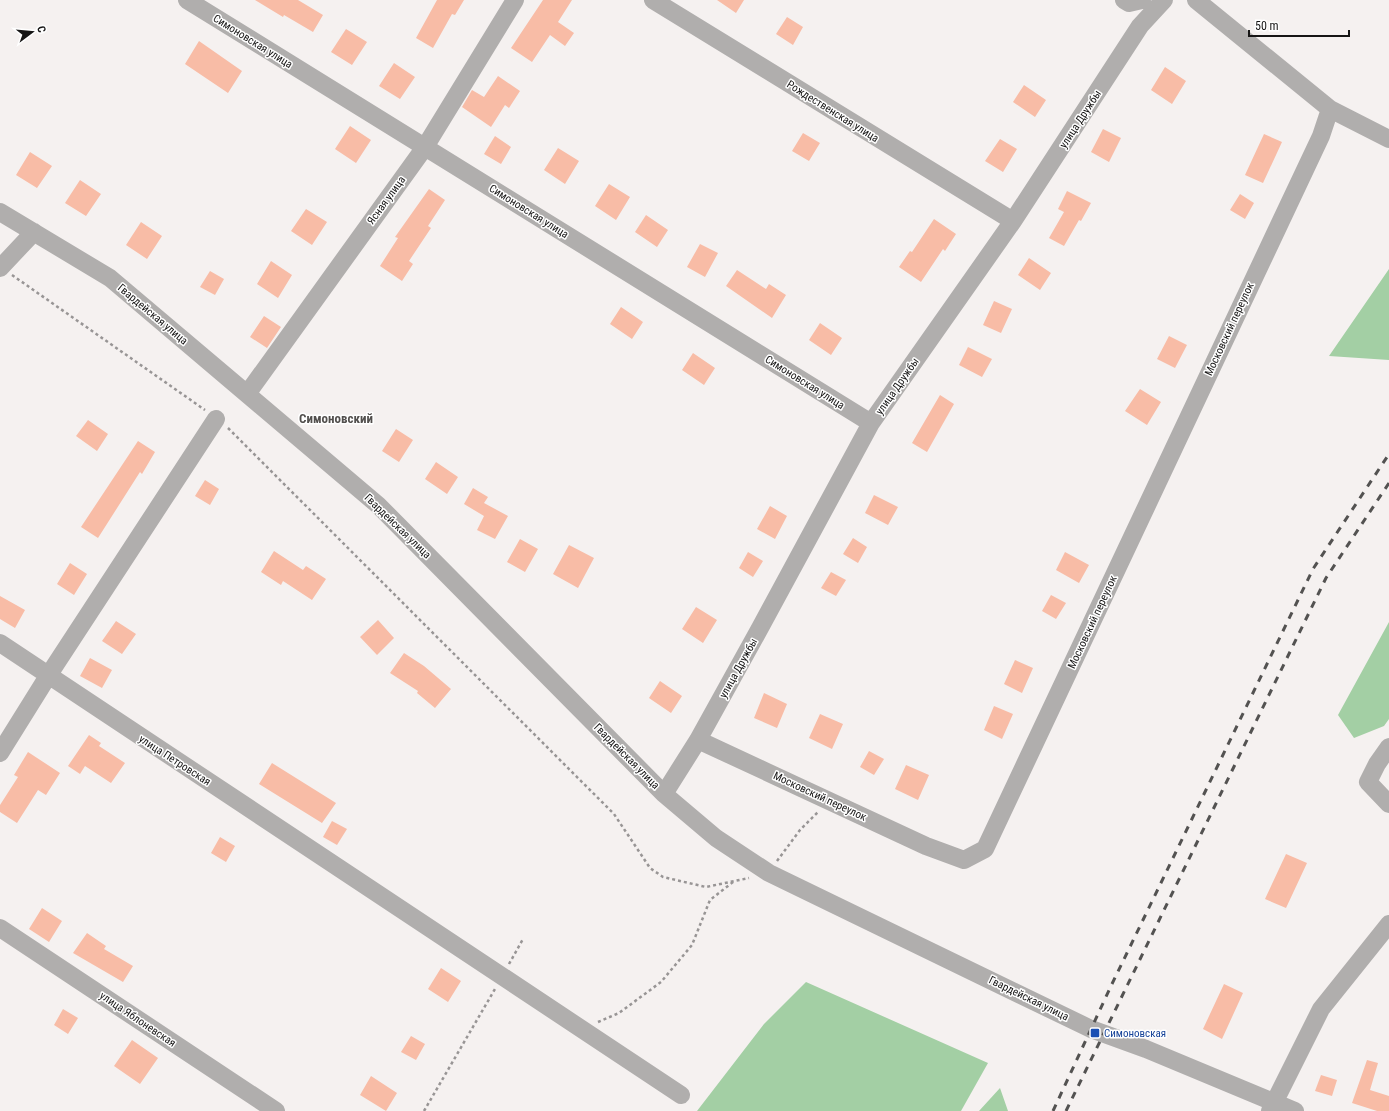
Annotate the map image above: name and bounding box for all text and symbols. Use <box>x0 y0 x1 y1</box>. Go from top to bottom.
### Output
north arrow <box>12 12 52 52</box>
street label: Симоновская улица <box>211 12 295 71</box>
scale bar <box>1249 12 1349 38</box>
text: 50 m <box>1255 19 1279 33</box>
text: С <box>34 25 48 34</box>
street label: Рождественская улица <box>784 78 881 145</box>
street label: улица Дружбы <box>1057 88 1104 151</box>
street label: Ясная улица <box>365 174 408 227</box>
street label: Симоновская улица <box>487 182 571 241</box>
street label: Московский переулок <box>1202 280 1257 378</box>
street label: Гвардейская улица <box>115 281 190 347</box>
street label: Симоновская улица <box>763 353 847 412</box>
street label: улица Дружбы <box>873 355 922 417</box>
district label: Симоновский <box>299 411 373 426</box>
street label: Гвардейская улица <box>362 491 434 561</box>
street label: Московский переулок <box>1065 573 1120 671</box>
street label: улица Дружбы <box>717 636 760 700</box>
street label: Гвардейская улица <box>591 721 662 792</box>
street label: улица Петровская <box>136 732 213 789</box>
street label: Московский переулок <box>771 769 869 824</box>
street label: Гвардейская улица <box>987 973 1071 1023</box>
street label: улица Яблоневская <box>97 989 178 1050</box>
marker: Симоновская <box>1089 1027 1101 1039</box>
place label: Симоновская <box>1104 1027 1166 1040</box>

